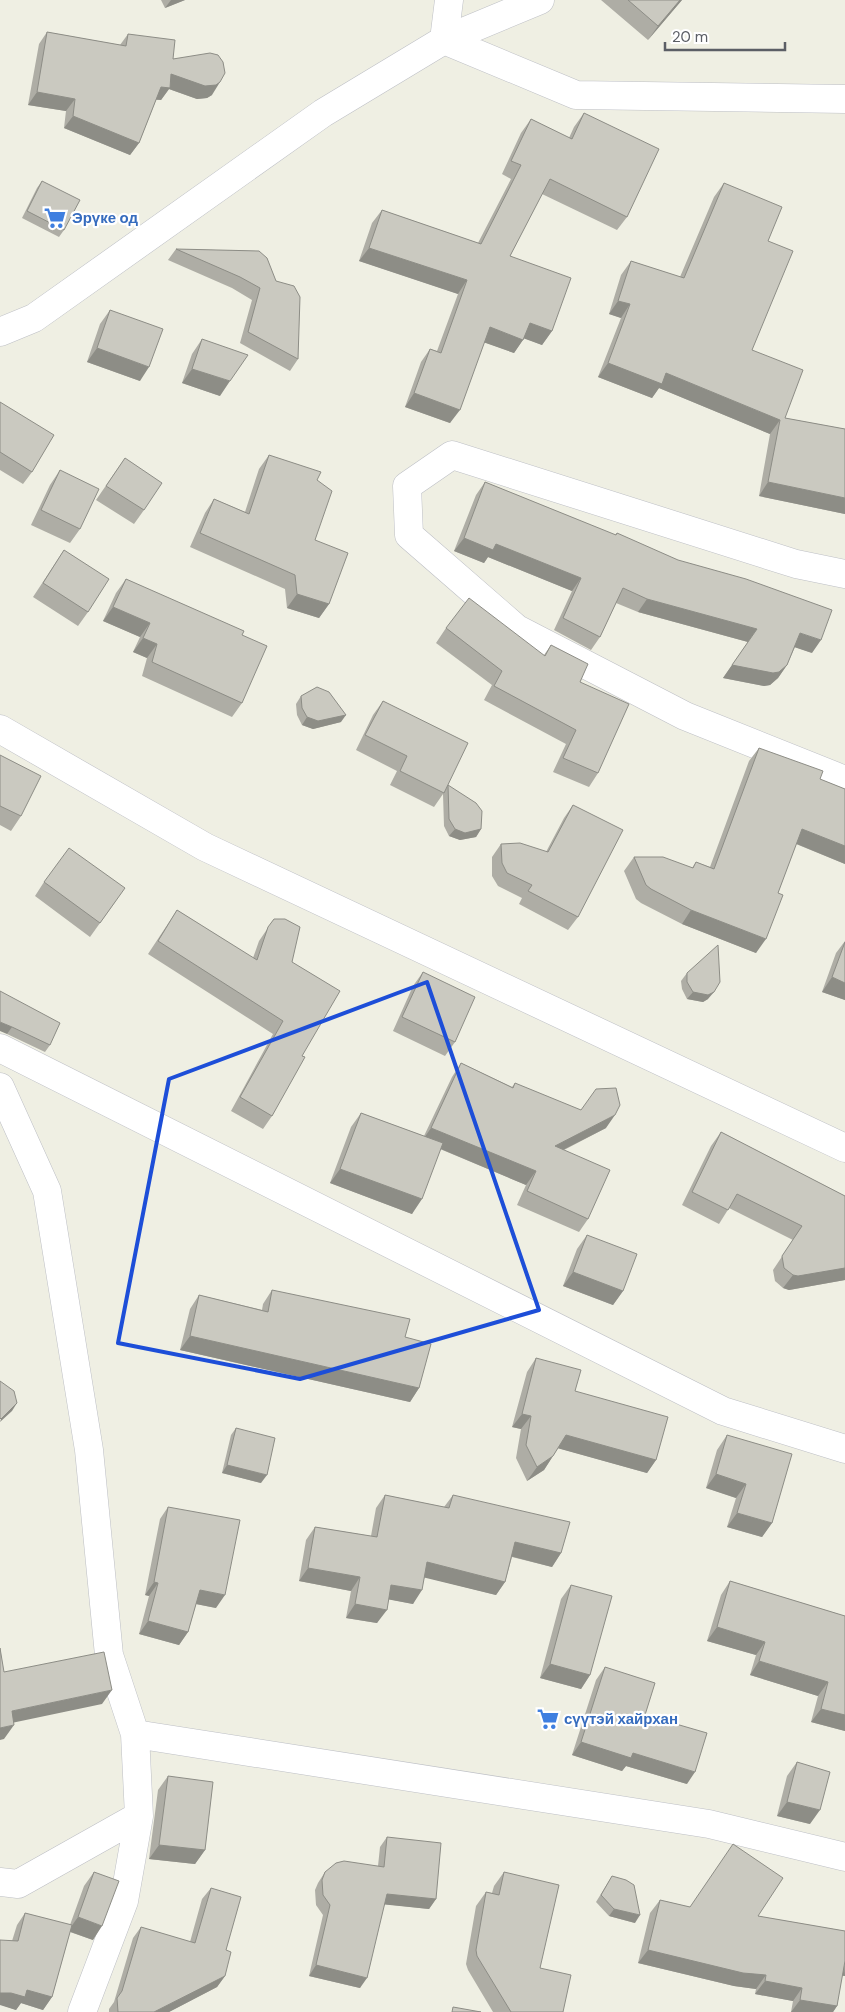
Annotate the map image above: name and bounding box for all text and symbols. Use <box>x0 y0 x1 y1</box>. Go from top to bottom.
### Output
scale bar <box>665 20 785 52</box>
text: 20 m <box>672 27 708 47</box>
supermarket icon: Эрүке од <box>42 205 68 231</box>
place label: Эрүке од <box>72 208 139 228</box>
supermarket icon: сүүтэй хайрхан <box>535 1706 561 1732</box>
place label: сүүтэй хайрхан <box>564 1709 678 1729</box>

